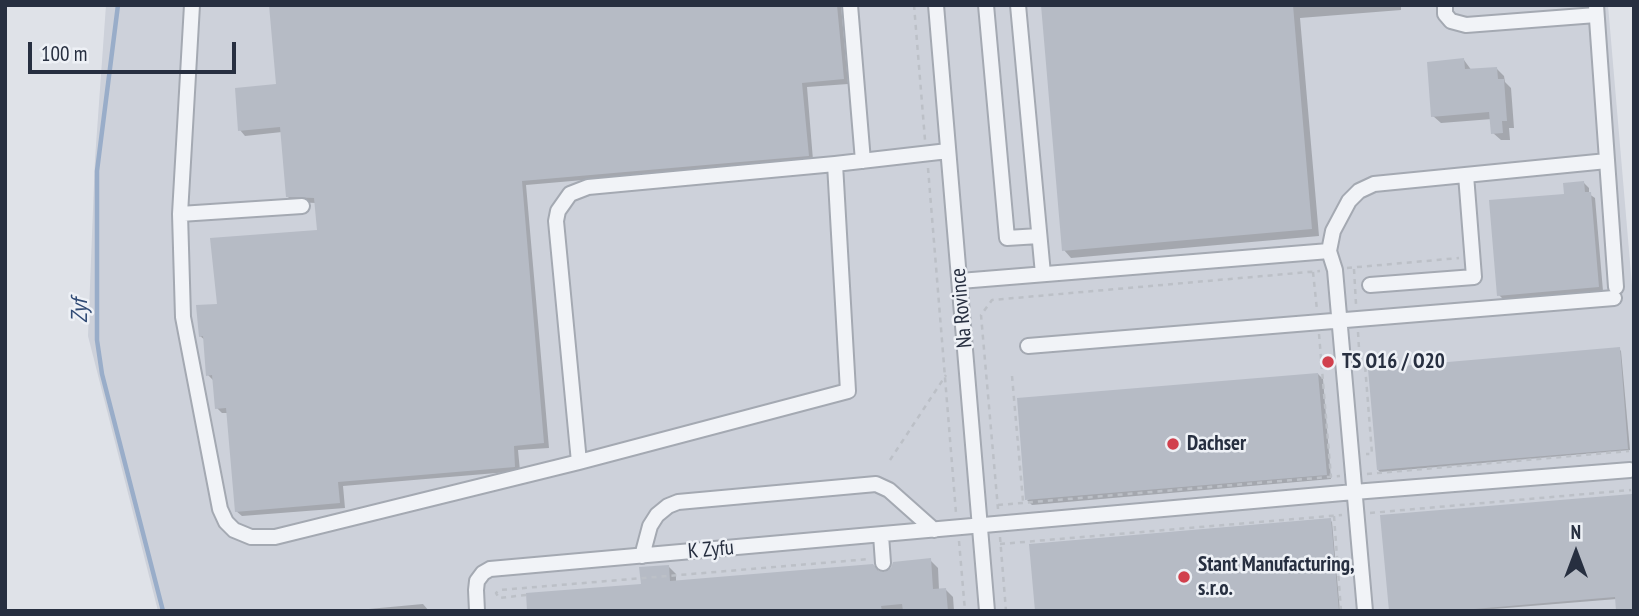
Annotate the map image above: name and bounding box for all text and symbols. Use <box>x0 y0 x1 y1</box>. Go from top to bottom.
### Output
scale bar <box>32 28 240 72</box>
text: 100 m <box>41 40 87 67</box>
street label: Na Rovince <box>946 267 978 349</box>
water label: Zyf <box>66 299 94 323</box>
place label: TS O16 / O20 <box>1342 349 1445 375</box>
marker: TS O16 / O20 <box>1320 354 1336 370</box>
place label: Dachser <box>1187 431 1246 457</box>
marker: Dachser <box>1165 436 1181 452</box>
north arrow <box>1541 518 1611 588</box>
text: N <box>1571 520 1581 544</box>
street label: K Zyfu <box>687 535 735 565</box>
place label: Stant Manufacturing, s.r.o. <box>1198 552 1355 602</box>
marker: Stant Manufacturing, s.r.o. <box>1176 569 1192 585</box>

